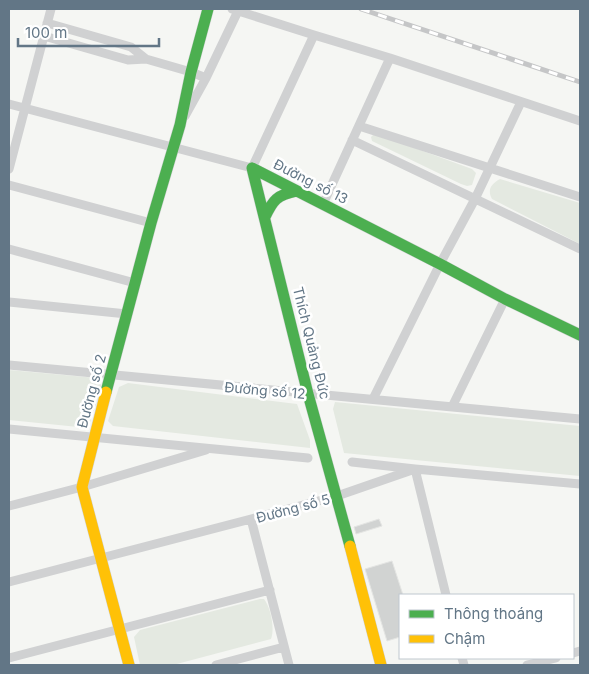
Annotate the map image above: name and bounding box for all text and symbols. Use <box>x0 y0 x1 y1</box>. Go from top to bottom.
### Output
scale bar <box>18 15 159 47</box>
text: 100 m <box>25 23 67 42</box>
street label: Đường số 13 <box>271 155 351 207</box>
street label: Thích Quảng Đức <box>290 285 334 401</box>
street label: Đường số 2 <box>73 352 109 430</box>
street label: Đường số 12 <box>224 378 306 402</box>
street label: Đường số 5 <box>254 490 332 526</box>
legend <box>399 594 574 659</box>
text: Thông thoáng <box>444 604 543 623</box>
text: Chậm <box>444 629 485 648</box>

